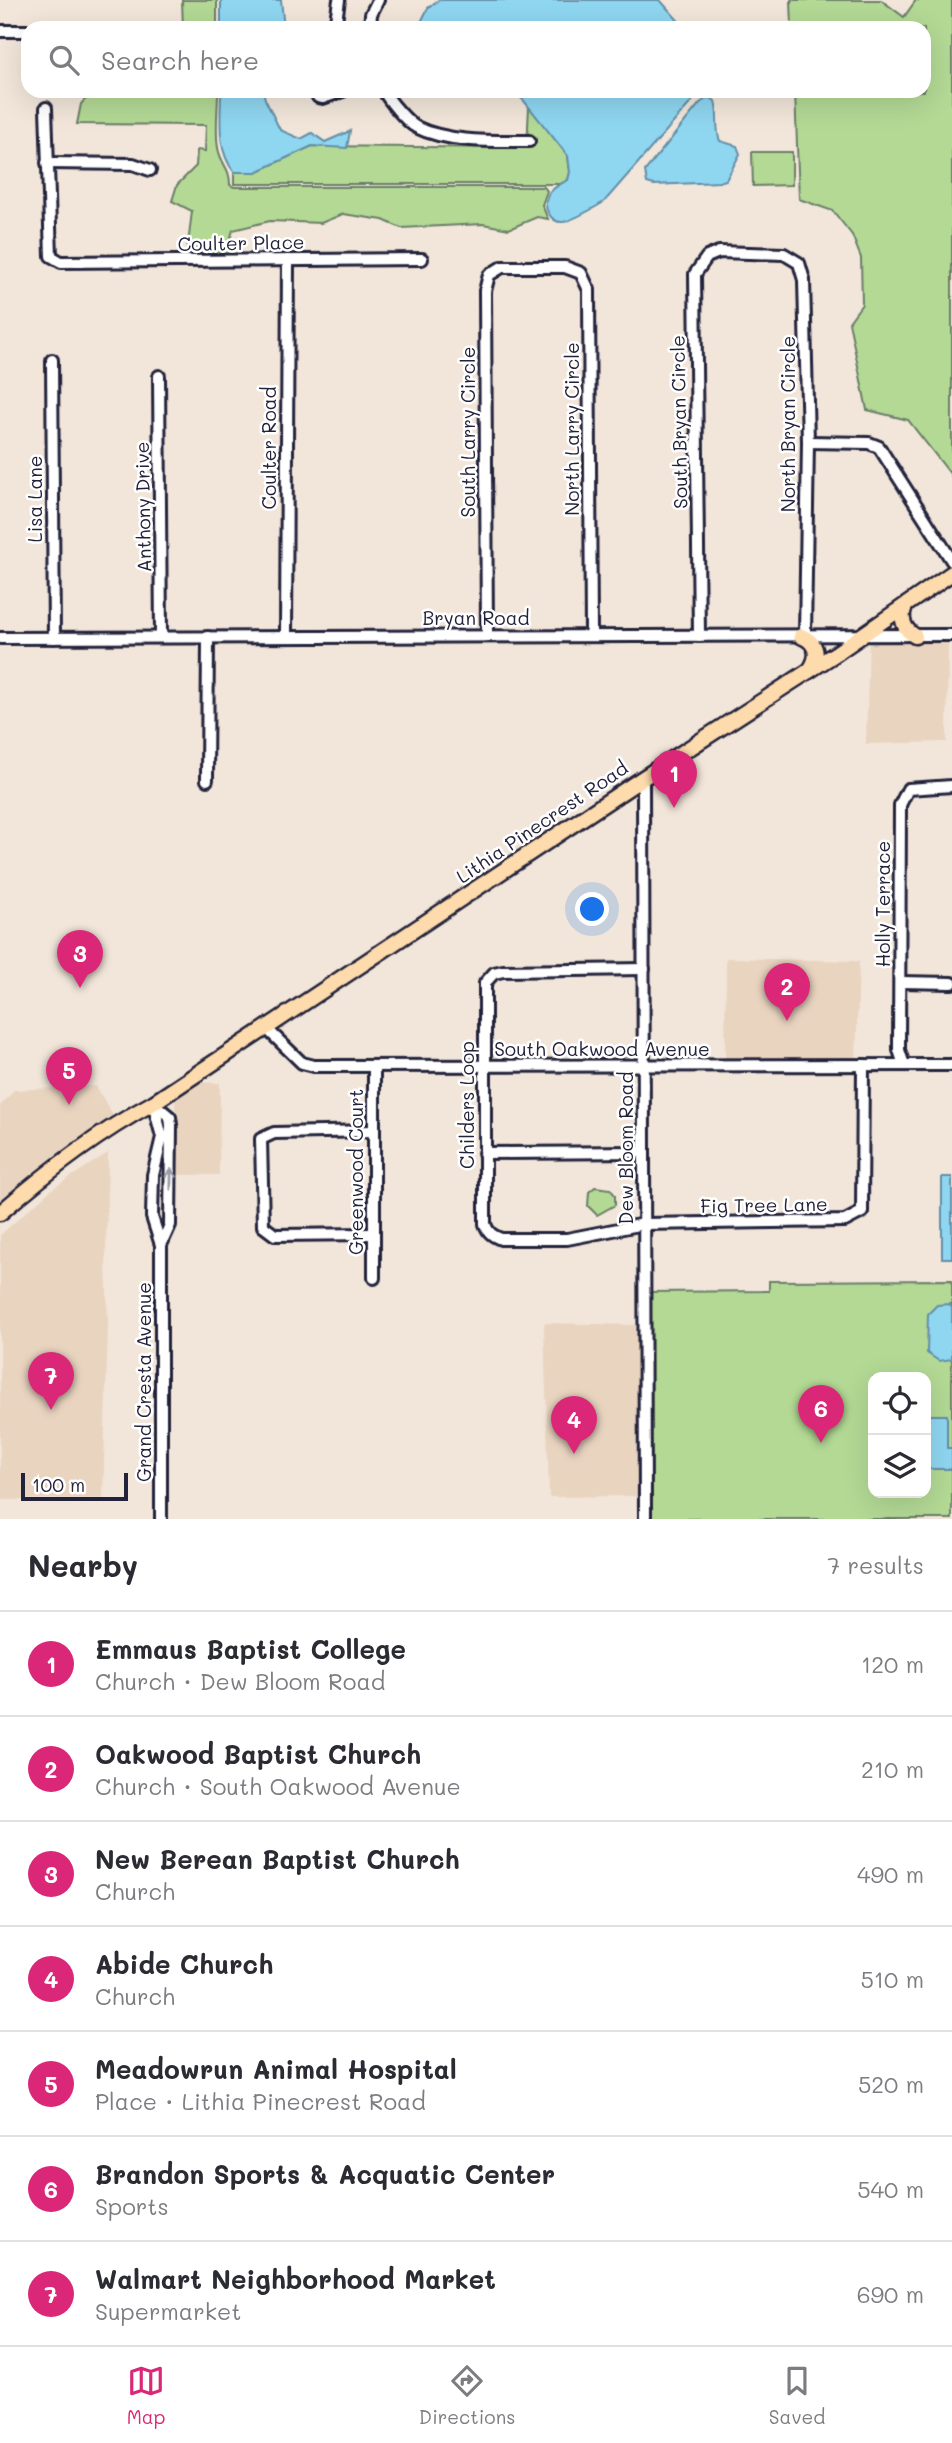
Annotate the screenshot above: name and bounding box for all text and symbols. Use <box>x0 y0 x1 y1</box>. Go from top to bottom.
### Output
search box <box>21 21 931 98</box>
icon: search <box>45 41 83 79</box>
text: Search here <box>101 43 259 77</box>
street label: Coulter Place <box>177 229 305 256</box>
street label: South Bryan Circle <box>664 335 693 509</box>
street label: North Bryan Circle <box>775 336 800 512</box>
street label: North Larry Circle <box>559 342 584 516</box>
street label: South Larry Circle <box>455 346 480 518</box>
street label: Coulter Road <box>256 386 281 510</box>
street label: Anthony Drive <box>129 441 156 573</box>
street label: Lisa Lane <box>22 455 47 543</box>
street label: Bryan Road <box>422 605 530 630</box>
pin: 1 <box>651 750 697 808</box>
street label: Lithia Pinecrest Road <box>451 755 632 888</box>
street label: Holly Terrace <box>870 841 895 967</box>
your location <box>575 892 609 926</box>
pin: 3 <box>57 930 103 988</box>
pin: 2 <box>764 963 810 1021</box>
street label: South Oakwood Avenue <box>494 1036 710 1061</box>
street label: Childers Loop <box>454 1041 479 1169</box>
pin: 5 <box>46 1047 92 1105</box>
street label: Dew Bloom Road <box>613 1071 638 1225</box>
street label: Greenwood Court <box>343 1089 368 1255</box>
one-way arrow <box>164 1168 178 1191</box>
street label: Fig Tree Lane <box>700 1191 828 1218</box>
street label: Grand Cresta Avenue <box>131 1282 156 1482</box>
pin: 7 <box>28 1352 74 1410</box>
map controls <box>868 1372 931 1498</box>
button: locate <box>868 1372 931 1435</box>
pin: 6 <box>798 1385 844 1443</box>
pin: 4 <box>551 1396 597 1454</box>
button: layers <box>868 1435 931 1498</box>
scale bar <box>21 1470 128 1502</box>
text: 100 m <box>32 1472 85 1497</box>
text: Nearby <box>28 1545 138 1585</box>
text: 7 results <box>827 1550 924 1580</box>
text: Emmaus Baptist College <box>95 1632 406 1666</box>
text: 1 <box>46 1649 56 1679</box>
text: 120 m <box>861 1649 924 1679</box>
text: Church · Dew Bloom Road <box>95 1666 385 1696</box>
text: Oakwood Baptist Church <box>95 1737 421 1771</box>
text: 2 <box>45 1754 57 1784</box>
text: 210 m <box>861 1754 924 1784</box>
text: Church · South Oakwood Avenue <box>95 1771 461 1801</box>
text: New Berean Baptist Church <box>95 1842 460 1876</box>
text: 3 <box>44 1859 58 1889</box>
text: 490 m <box>857 1859 924 1889</box>
text: Church <box>95 1876 175 1906</box>
text: Abide Church <box>95 1947 273 1981</box>
text: 4 <box>44 1964 58 1994</box>
text: 510 m <box>860 1964 924 1994</box>
text: Church <box>95 1981 175 2011</box>
text: Meadowrun Animal Hospital <box>95 2052 457 2086</box>
text: 5 <box>44 2069 58 2099</box>
text: 520 m <box>858 2069 924 2099</box>
text: Place · Lithia Pinecrest Road <box>95 2086 426 2116</box>
text: Brandon Sports & Acquatic Center <box>95 2157 555 2191</box>
text: 6 <box>44 2174 58 2204</box>
text: 540 m <box>857 2174 924 2204</box>
text: Sports <box>95 2191 169 2221</box>
text: Walmart Neighborhood Market <box>95 2262 496 2296</box>
text: 7 <box>45 2279 57 2309</box>
text: 690 m <box>857 2279 924 2309</box>
text: Supermarket <box>95 2296 241 2326</box>
tab: Map <box>127 2362 165 2429</box>
tab: Directions <box>419 2362 515 2429</box>
tab: Saved <box>769 2362 825 2429</box>

